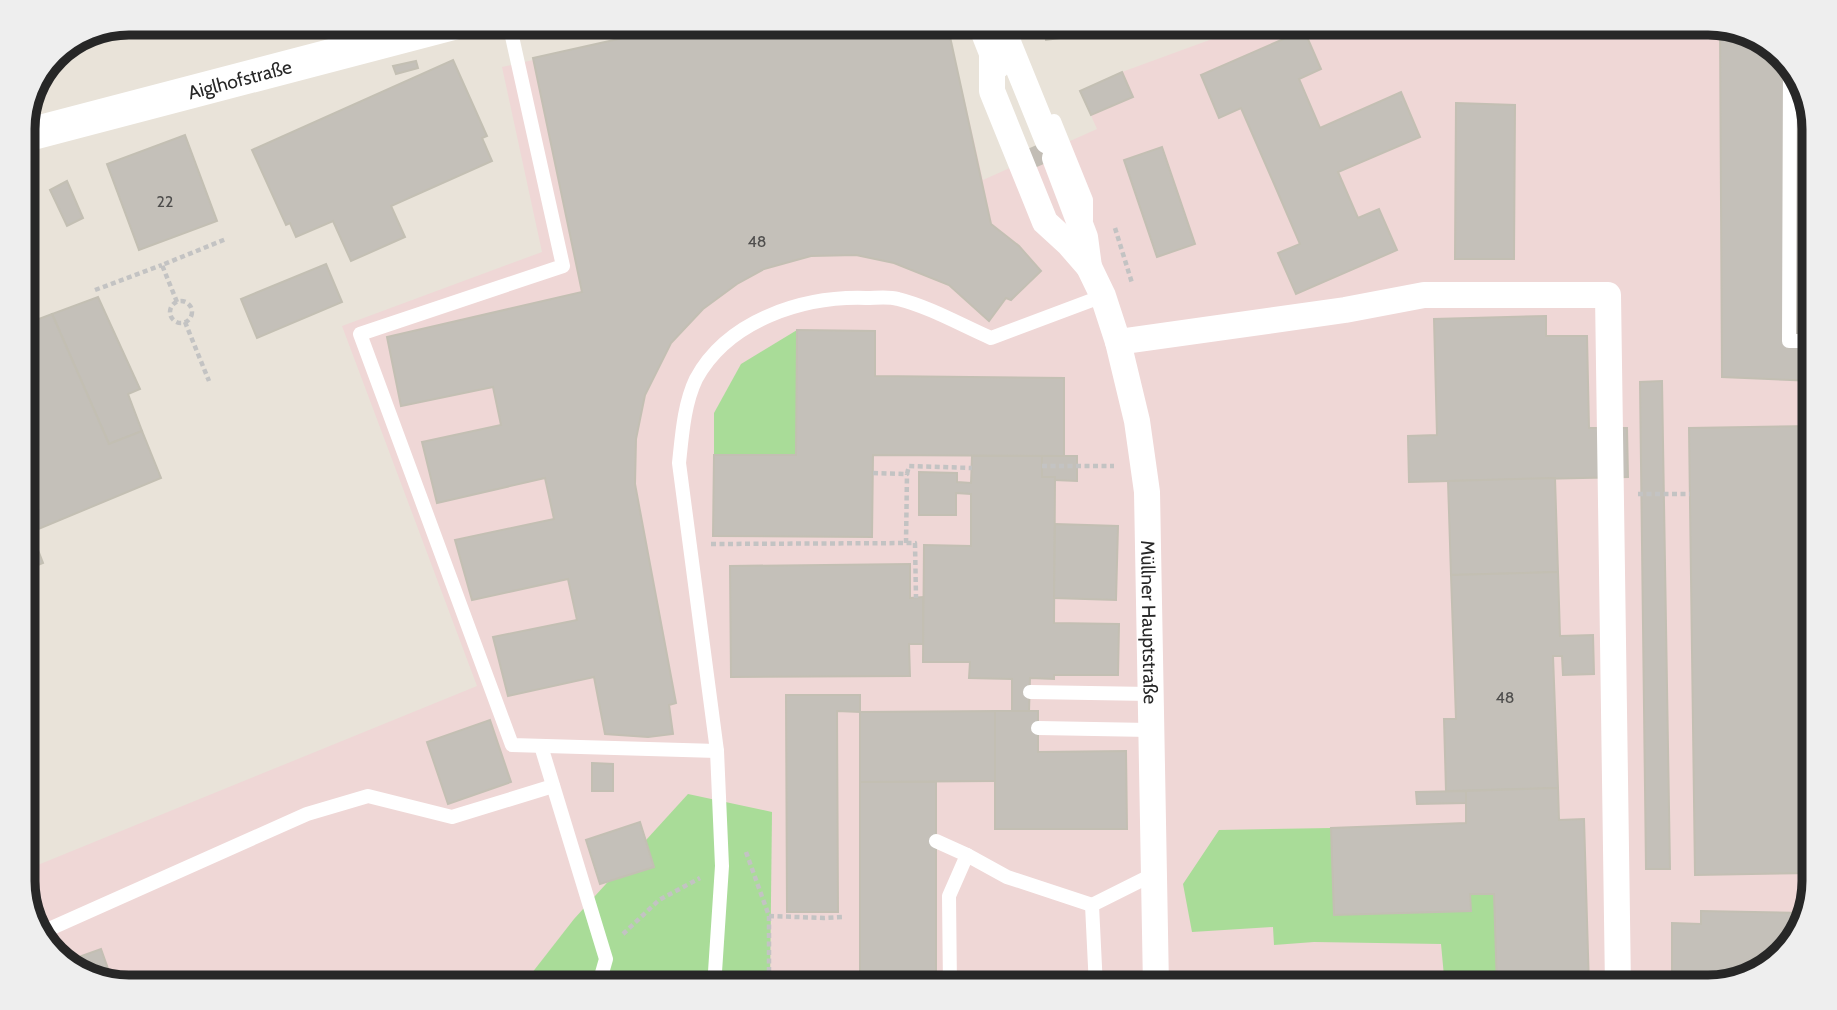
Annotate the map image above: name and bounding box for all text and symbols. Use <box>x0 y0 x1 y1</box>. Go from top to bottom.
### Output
street label: Aiglhofstraße <box>185 55 295 104</box>
house number: 22 <box>157 192 173 211</box>
house number: 48 <box>748 232 766 251</box>
street label: Müllner Hauptstraße <box>1136 540 1162 704</box>
house number: 48 <box>1496 688 1514 707</box>

